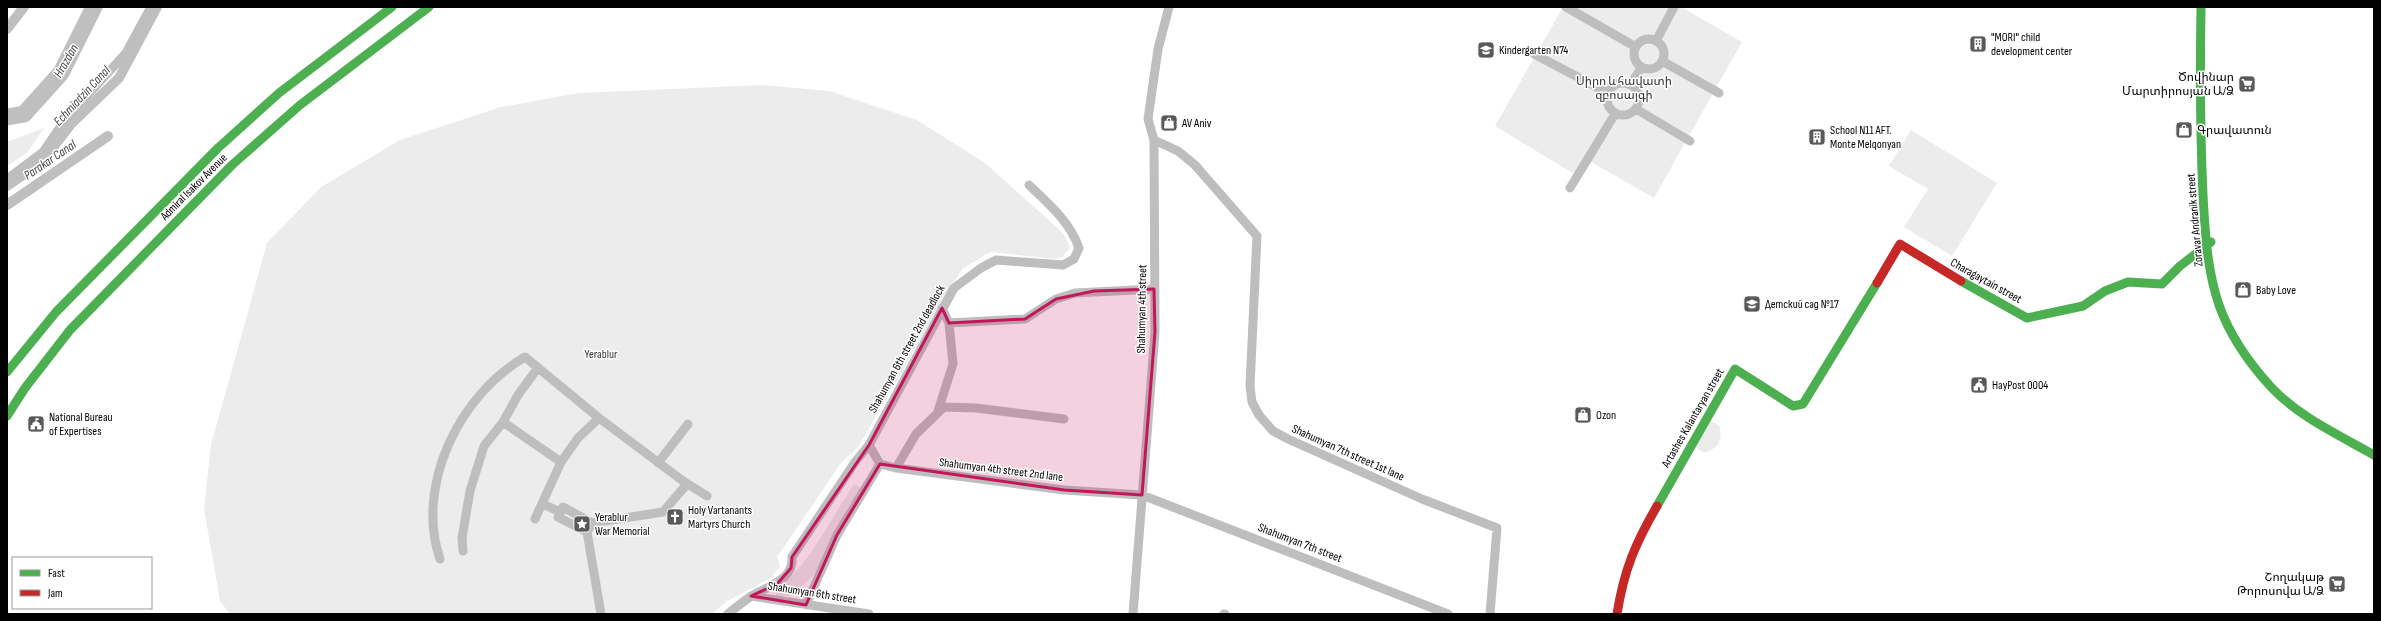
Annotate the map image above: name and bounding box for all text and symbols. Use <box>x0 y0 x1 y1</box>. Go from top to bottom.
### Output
place label: "MORI" child development center <box>1991 30 2073 59</box>
building icon: "MORI" child development center <box>1968 34 1988 54</box>
school or university icon: Kindergarten N74 <box>1476 40 1496 60</box>
water label: Hrazdan <box>50 41 82 80</box>
place label: Kindergarten N74 <box>1499 43 1568 58</box>
water label: Echmiadzin Canal <box>50 62 114 129</box>
place label: Ծովինար Մարտիրոսյան Ա/Ձ <box>2122 70 2234 99</box>
park label: Սիրո և հավատի զբոսայգի <box>1576 74 1672 103</box>
supermarket icon: Ծովինար Մարտիրոսյան Ա/Ձ <box>2237 74 2257 94</box>
shop icon: AV Aniv <box>1159 113 1179 133</box>
place label: AV Aniv <box>1181 116 1212 131</box>
shop icon: Գրավատուն <box>2174 120 2194 140</box>
place label: School N11 AFT. Monte Melqonyan <box>1830 123 1901 152</box>
place label: Գրավատուն <box>2197 123 2272 138</box>
building icon: School N11 AFT. Monte Melqonyan <box>1807 127 1827 147</box>
water label: Parakar Canal <box>21 136 80 183</box>
street label: Admiral Isakov Avenue <box>157 150 231 224</box>
street label: Zoravar Andranik street <box>2183 172 2207 267</box>
street label: Charagaytain street <box>1948 255 2025 307</box>
street label: Shahumyan 4th street <box>1134 264 1150 354</box>
shop icon: Baby Love <box>2233 280 2253 300</box>
street label: Shahumyan 6th street 2nd deadlock <box>865 282 949 416</box>
place label: Baby Love <box>2256 283 2296 298</box>
school or university icon: Детский сад №17 <box>1742 294 1762 314</box>
place label: Детский сад №17 <box>1765 297 1839 312</box>
park label: Yerablur <box>585 347 618 362</box>
street label: Artashes Kalantaryan street <box>1658 365 1728 471</box>
public building icon: HayPost 0004 <box>1969 375 1989 395</box>
place label: HayPost 0004 <box>1992 378 2048 393</box>
shop icon: Ozon <box>1573 405 1593 425</box>
place label: Ozon <box>1596 408 1616 423</box>
place label: National Bureau of Expertises <box>49 410 113 439</box>
public building icon: National Bureau of Expertises <box>26 414 46 434</box>
street label: Shahumyan 7th street 1st lane <box>1289 421 1407 485</box>
street label: Shahumyan 4th street 2nd lane <box>938 455 1064 485</box>
place label: Holy Vartanants Martyrs Church <box>688 503 752 532</box>
church icon: Holy Vartanants Martyrs Church <box>665 507 685 527</box>
place label: Yerablur War Memorial <box>595 510 650 539</box>
place icon: Yerablur War Memorial <box>572 514 592 534</box>
street label: Shahumyan 7th street <box>1256 520 1345 566</box>
legend <box>12 557 152 609</box>
text: Fast <box>48 566 65 581</box>
place label: Շողակաթ Թորոսովա Ա/Ձ <box>2237 570 2325 599</box>
supermarket icon: Շողակաթ Թորոսովա Ա/Ձ <box>2327 574 2347 594</box>
street label: Shahumyan 6th street <box>767 579 858 607</box>
text: Jam <box>47 586 63 601</box>

